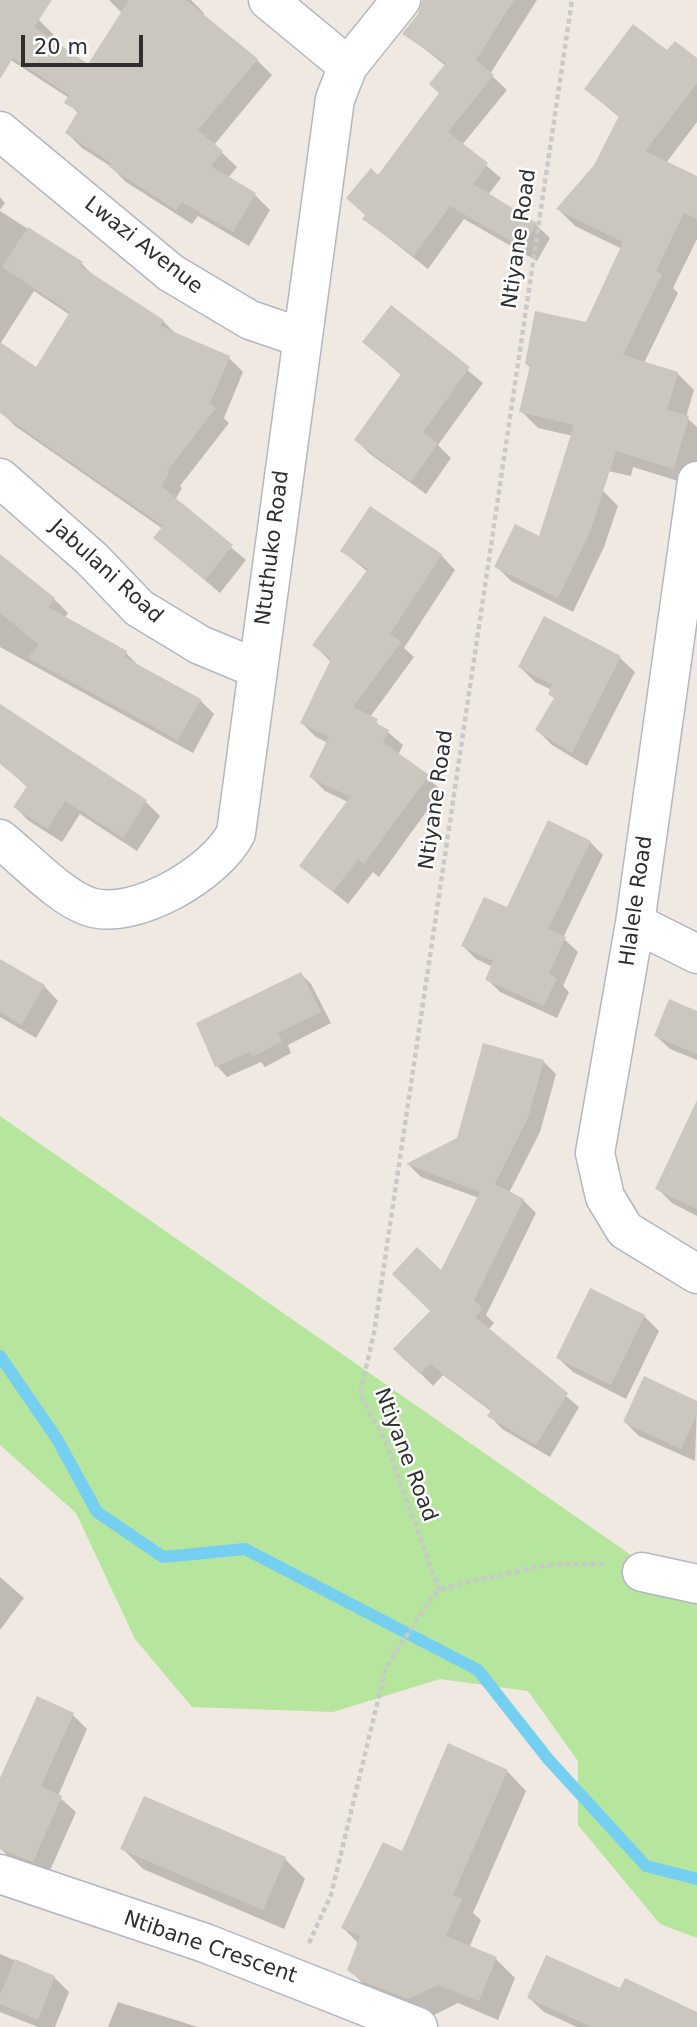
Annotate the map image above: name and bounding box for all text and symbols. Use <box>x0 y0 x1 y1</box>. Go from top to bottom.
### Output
scale bar <box>24 21 147 65</box>
text: 20 m <box>34 35 88 59</box>
street label: Ntiyane Road <box>498 168 542 310</box>
street label: Lwazi Avenue <box>79 192 207 300</box>
street label: Ntuthuko Road <box>251 469 295 627</box>
street label: Jabulani Road <box>44 515 168 629</box>
street label: Ntiyane Road <box>415 729 459 871</box>
street label: Hlalele Road <box>615 834 659 968</box>
street label: Ntiyane Road <box>368 1385 442 1525</box>
street label: Ntibane Crescent <box>120 1907 300 1989</box>

